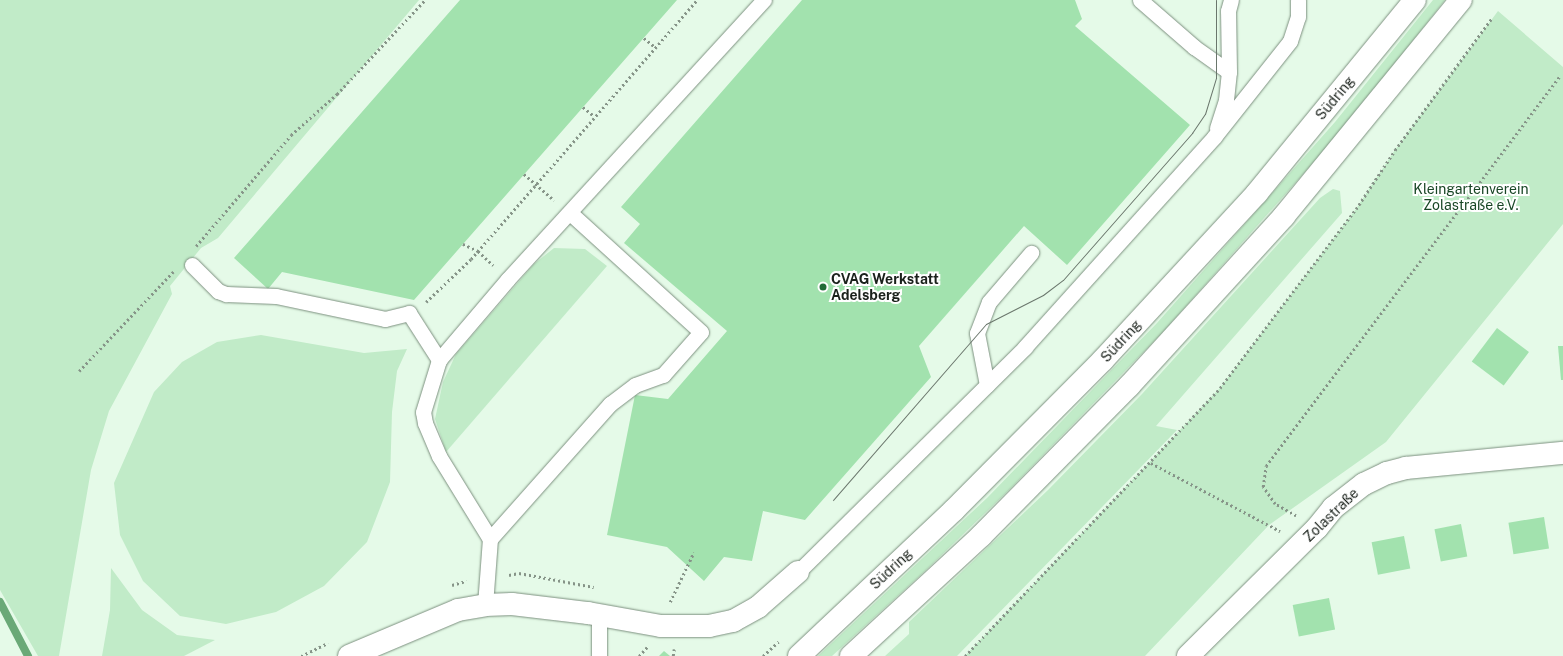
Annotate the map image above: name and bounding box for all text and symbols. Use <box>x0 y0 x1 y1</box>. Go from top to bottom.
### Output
street label: Südring <box>1312 73 1358 123</box>
park label: Kleingartenverein Zolastraße e.V. <box>1413 181 1529 214</box>
place label: CVAG Werkstatt Adelsberg <box>831 271 939 304</box>
marker: CVAG Werkstatt Adelsberg <box>818 282 828 292</box>
street label: Südring <box>1097 316 1145 366</box>
street label: Zolastraße <box>1300 485 1362 545</box>
street label: Südring <box>866 545 916 593</box>

